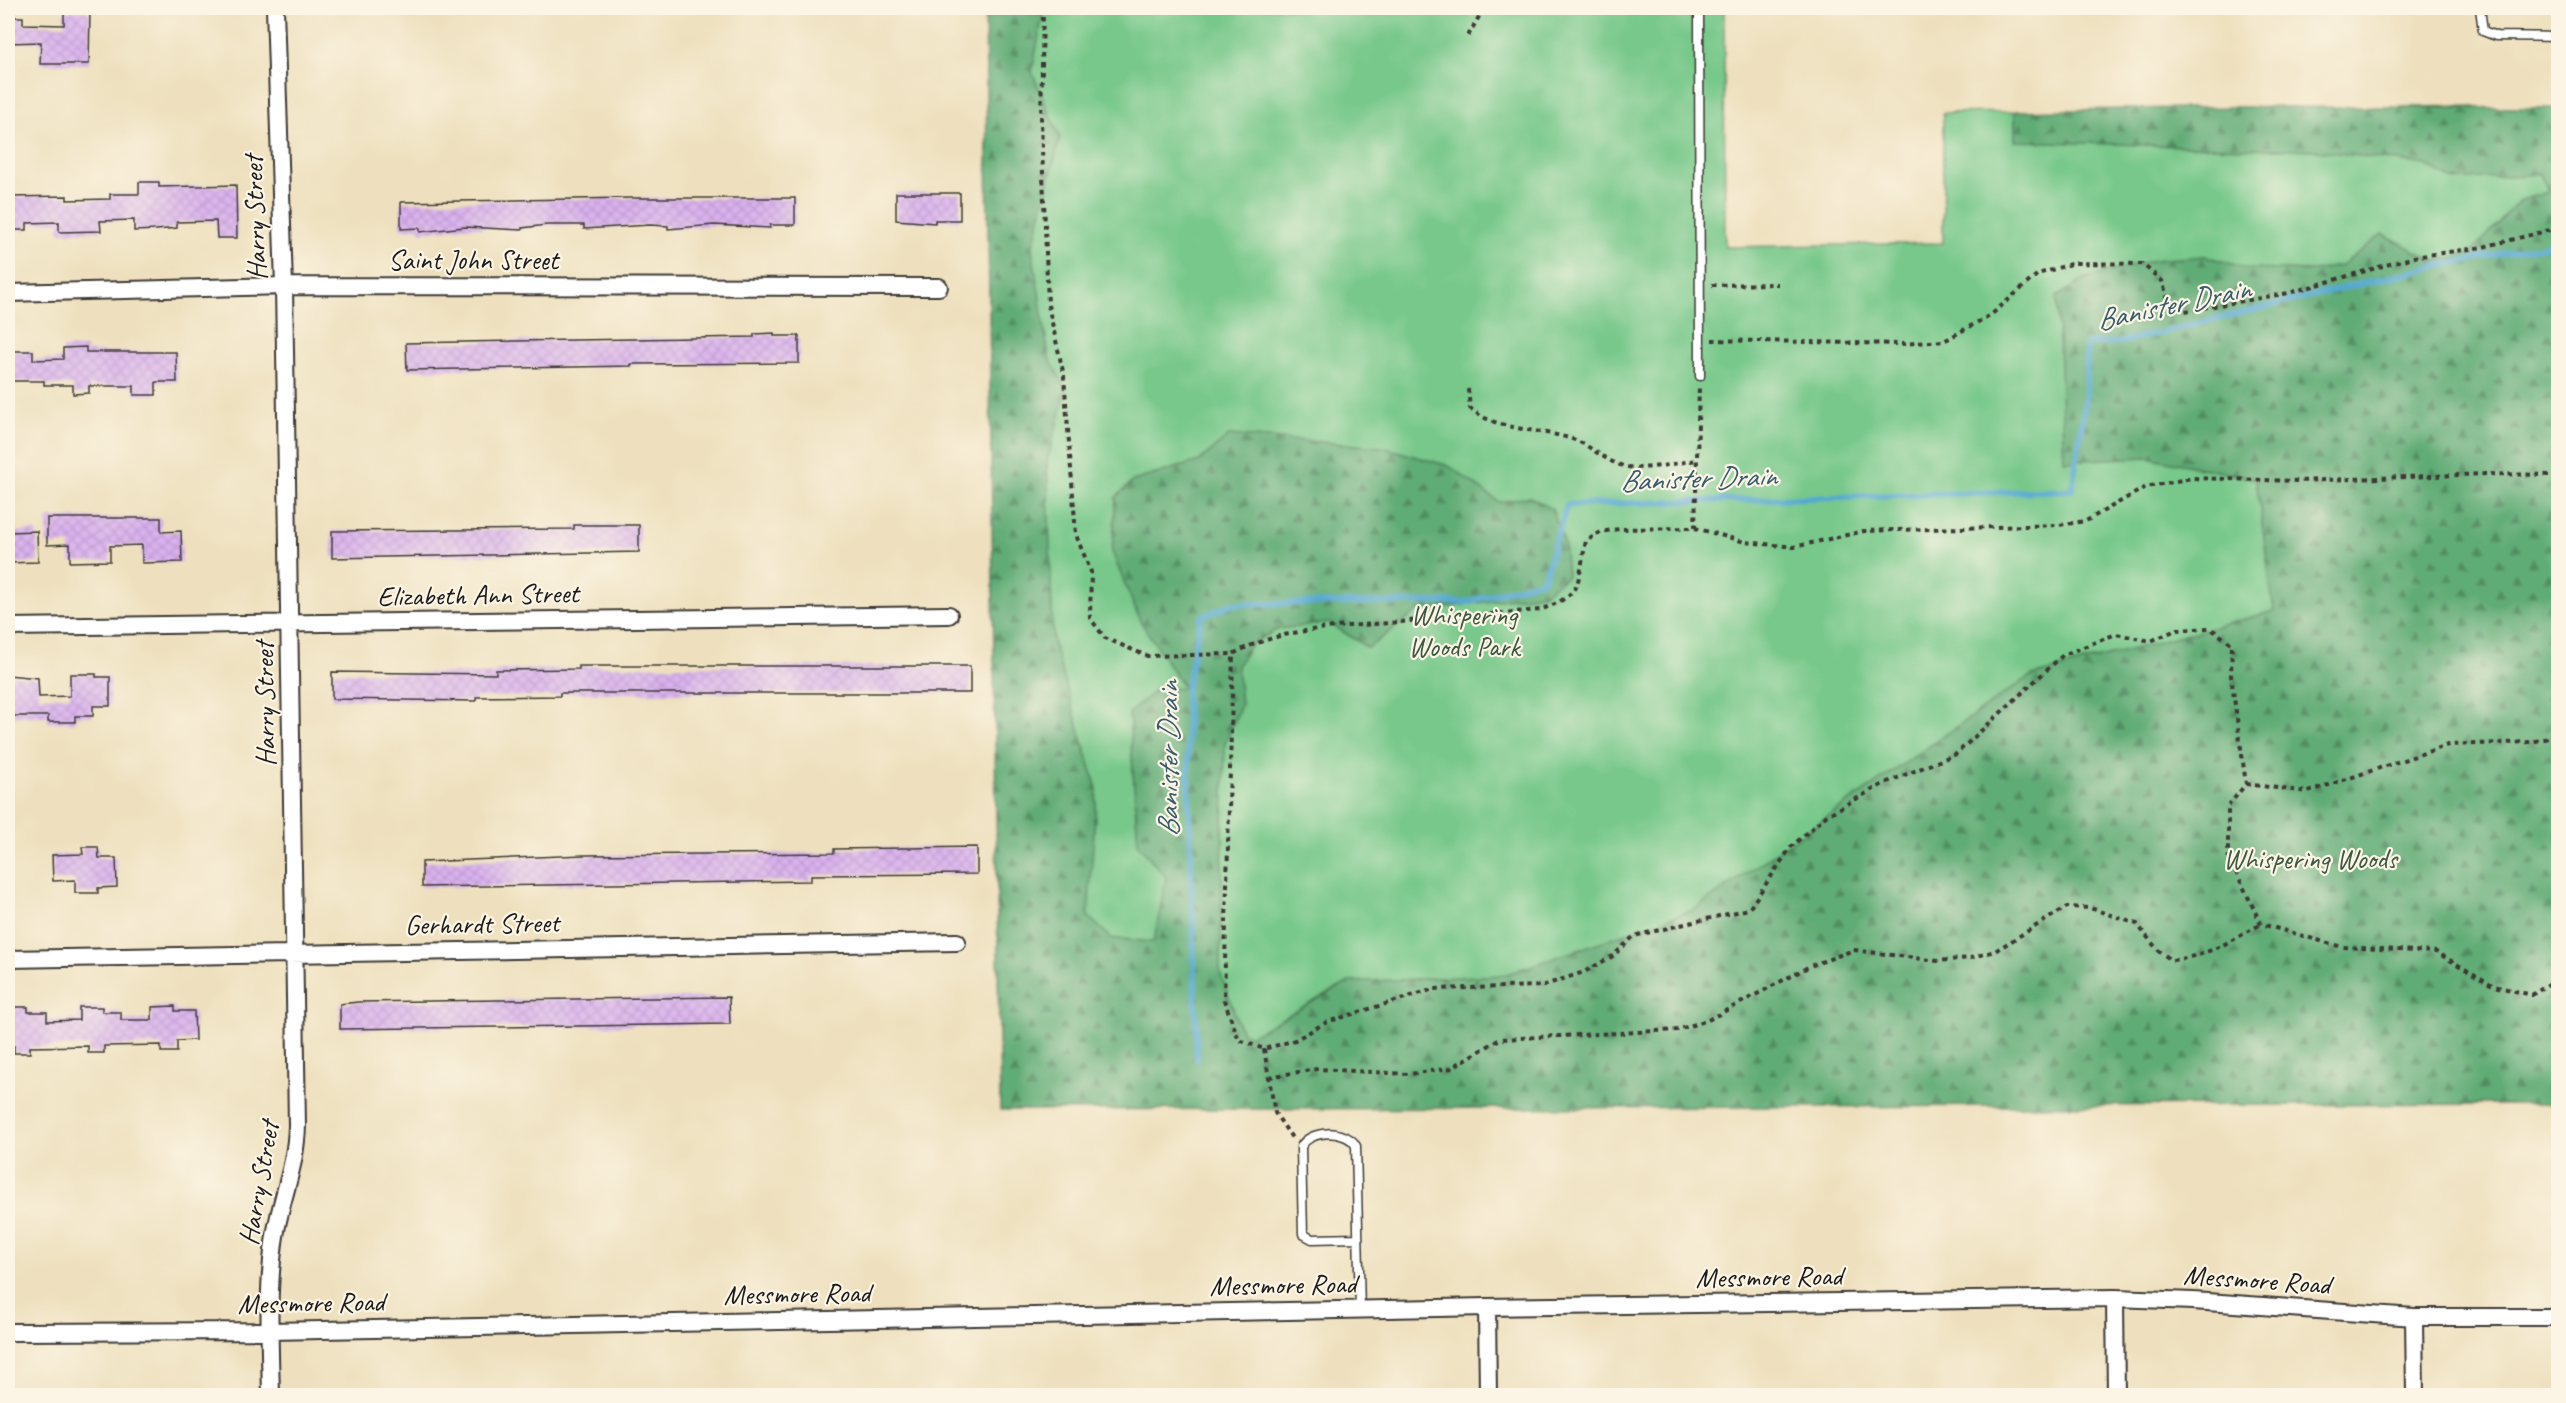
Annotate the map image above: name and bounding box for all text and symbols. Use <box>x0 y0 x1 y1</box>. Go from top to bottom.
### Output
street label: Harry Street <box>235 151 274 281</box>
street label: Saint John Street <box>388 242 561 277</box>
water label: Banister Drain <box>2093 269 2256 339</box>
water label: Banister Drain <box>1619 456 1779 500</box>
street label: Elizabeth Ann Street <box>377 575 582 614</box>
park label: Whispering Woods Park <box>1409 597 1522 664</box>
street label: Harry Street <box>246 638 283 767</box>
water label: Banister Drain <box>1149 678 1187 837</box>
park label: Whispering Woods <box>2223 841 2399 876</box>
street label: Gerhardt Street <box>405 905 562 942</box>
street label: Harry Street <box>230 1115 287 1248</box>
street label: Messmore Road <box>2183 1257 2335 1302</box>
street label: Messmore Road <box>1695 1258 1847 1295</box>
street label: Messmore Road <box>1209 1266 1361 1303</box>
street label: Messmore Road <box>723 1275 875 1312</box>
street label: Messmore Road <box>237 1284 389 1321</box>

